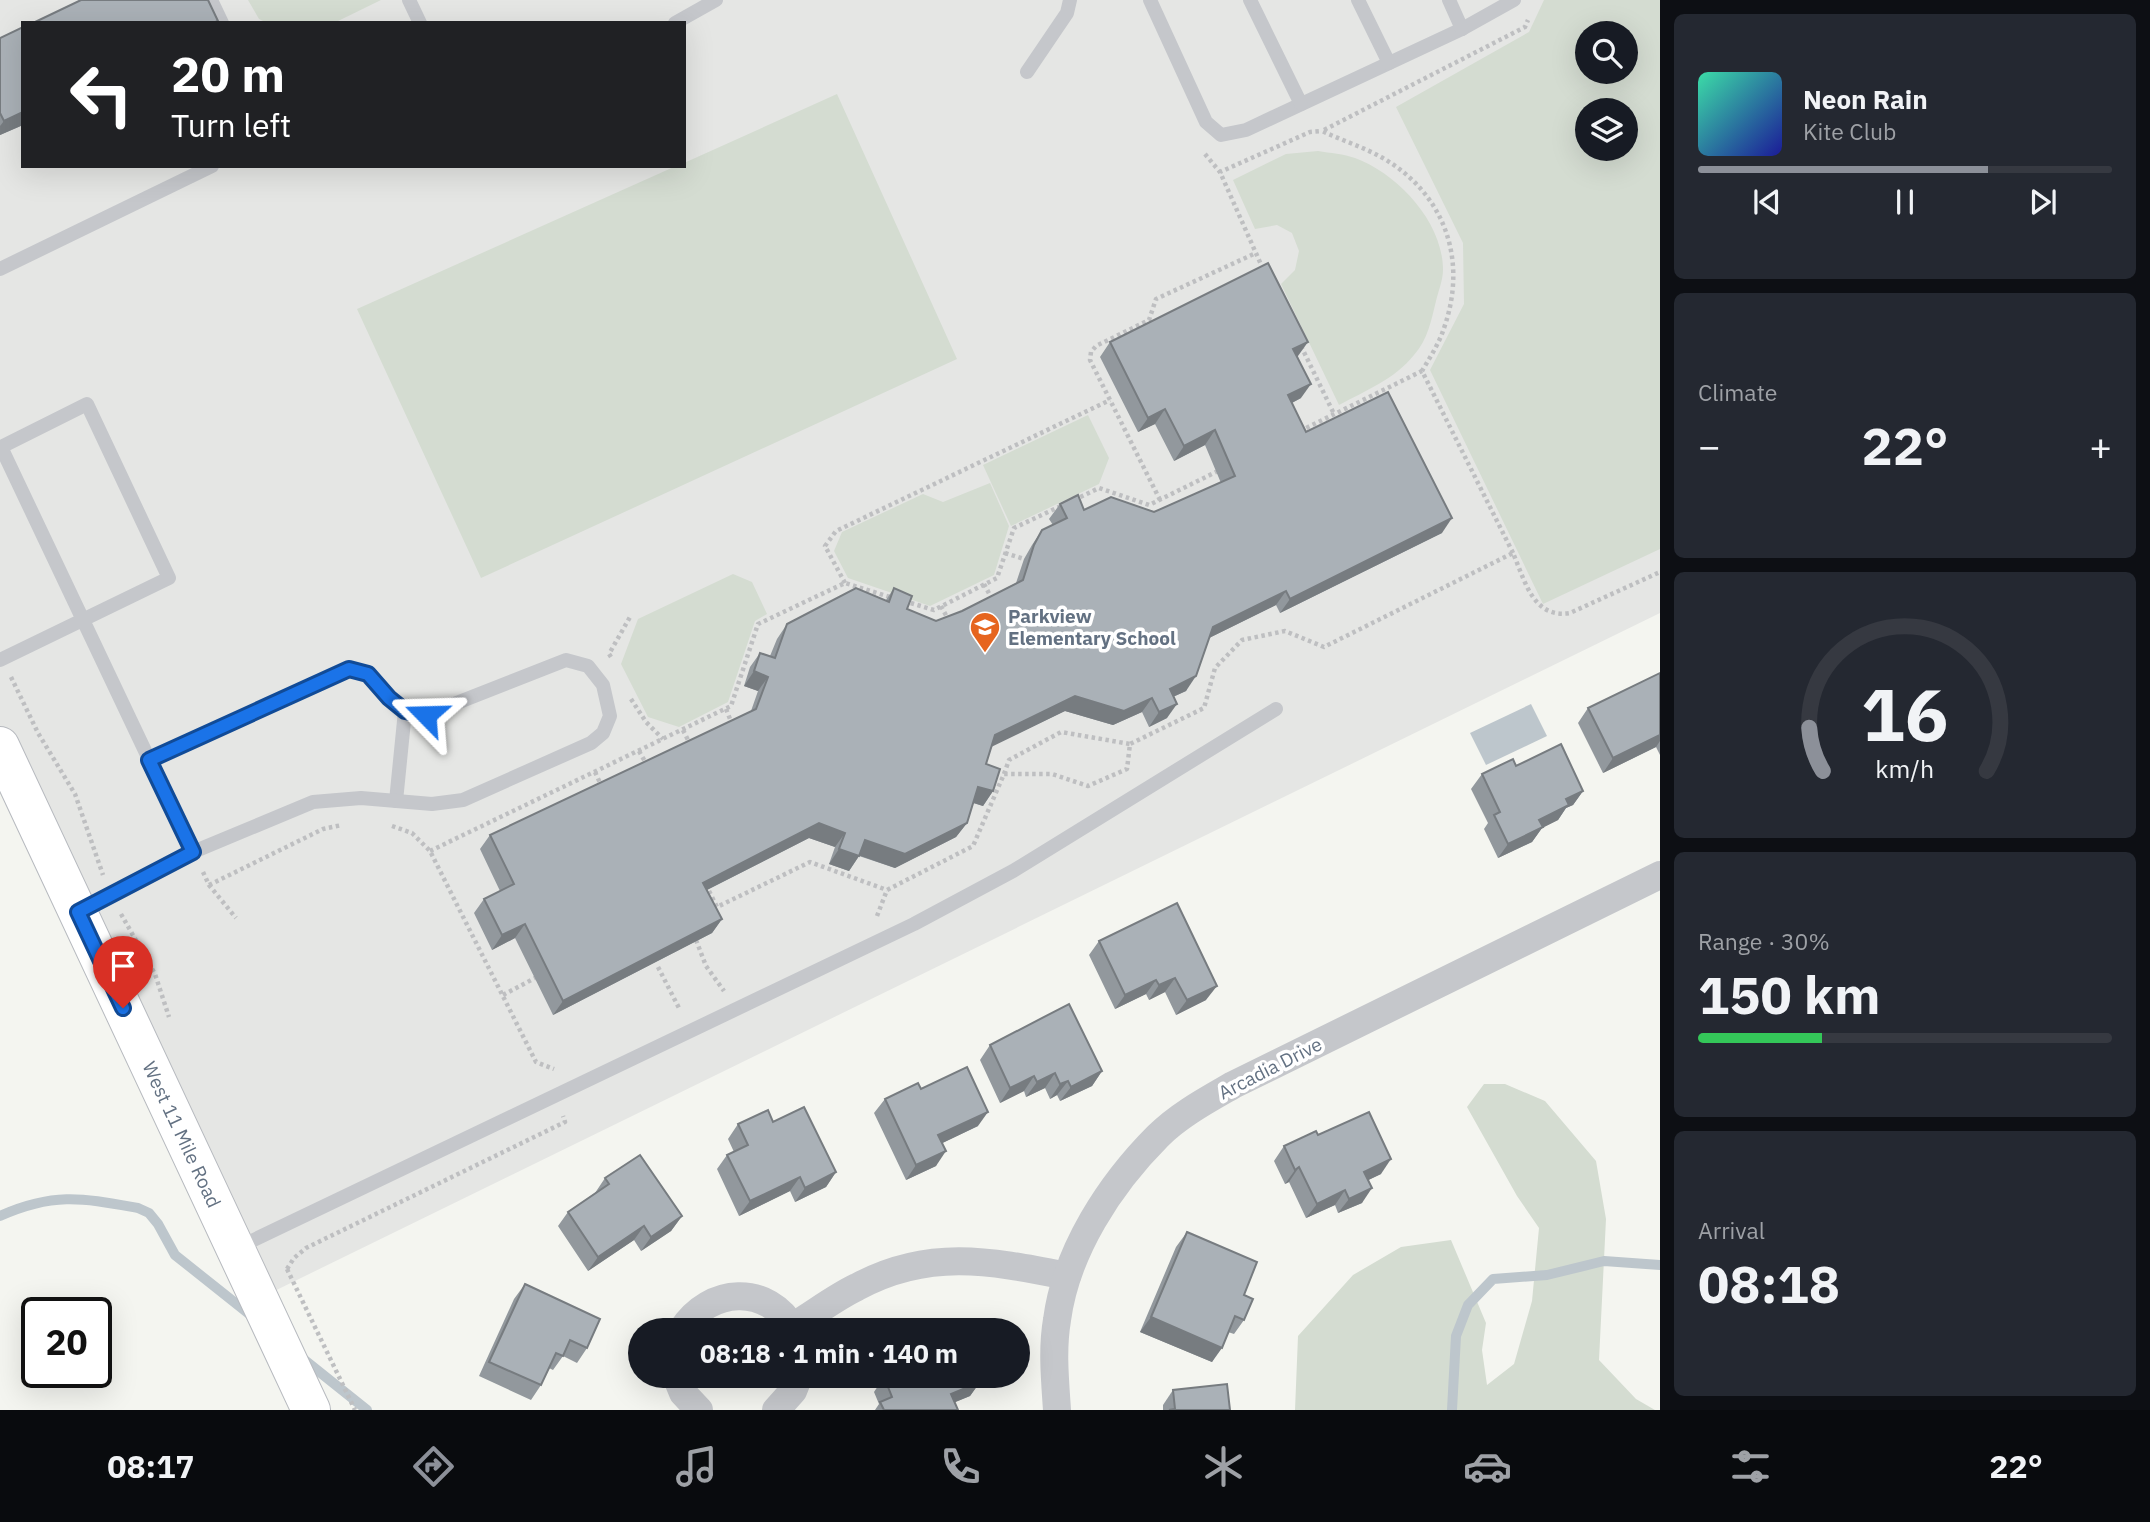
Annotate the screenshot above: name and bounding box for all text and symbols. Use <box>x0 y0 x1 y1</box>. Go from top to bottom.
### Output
map controls <box>1575 21 1638 161</box>
button: search <box>1575 21 1638 84</box>
text: 20 m <box>171 42 285 105</box>
icon: left <box>56 49 147 140</box>
text: Neon Rain <box>1803 82 1928 116</box>
button: layers <box>1575 98 1638 161</box>
text: Turn left <box>171 104 291 146</box>
text: Kite Club <box>1803 116 1896 146</box>
icon: previous <box>1748 183 1786 221</box>
icon: pause <box>1886 183 1924 221</box>
icon: next <box>2024 183 2062 221</box>
text: Climate <box>1698 377 1777 407</box>
text: 22° <box>1862 412 1948 479</box>
text: − <box>1698 421 1721 470</box>
text: + <box>2089 421 2112 470</box>
place label: Parkview Elementary School <box>1008 604 1176 650</box>
school or university icon: Parkview Elementary School <box>968 610 1002 654</box>
text: 16 <box>1861 666 1949 761</box>
position arrow <box>389 678 463 752</box>
text: km/h <box>1876 752 1934 785</box>
text: Range · 30% <box>1698 926 1830 956</box>
pin <box>93 936 153 1008</box>
icon: arrive <box>104 947 142 985</box>
text: 150 km <box>1698 961 1880 1028</box>
street label: Arcadia Drive <box>1214 1032 1326 1104</box>
street label: West 11 Mile Road <box>137 1058 226 1211</box>
text: Arrival <box>1698 1215 1765 1245</box>
text: 08:18 <box>1698 1250 1840 1317</box>
speed limit sign: 20 <box>21 1297 112 1388</box>
text: 08:18 · 1 min · 140 m <box>700 1336 958 1370</box>
icon: directions <box>409 1442 458 1491</box>
icon: music <box>672 1442 721 1491</box>
icon: phone <box>936 1442 985 1491</box>
icon: climate <box>1199 1442 1248 1491</box>
icon: car <box>1463 1442 1512 1491</box>
icon: filters <box>1726 1442 1775 1491</box>
text: 08:17 <box>107 1445 195 1487</box>
text: 22° <box>1989 1445 2043 1487</box>

